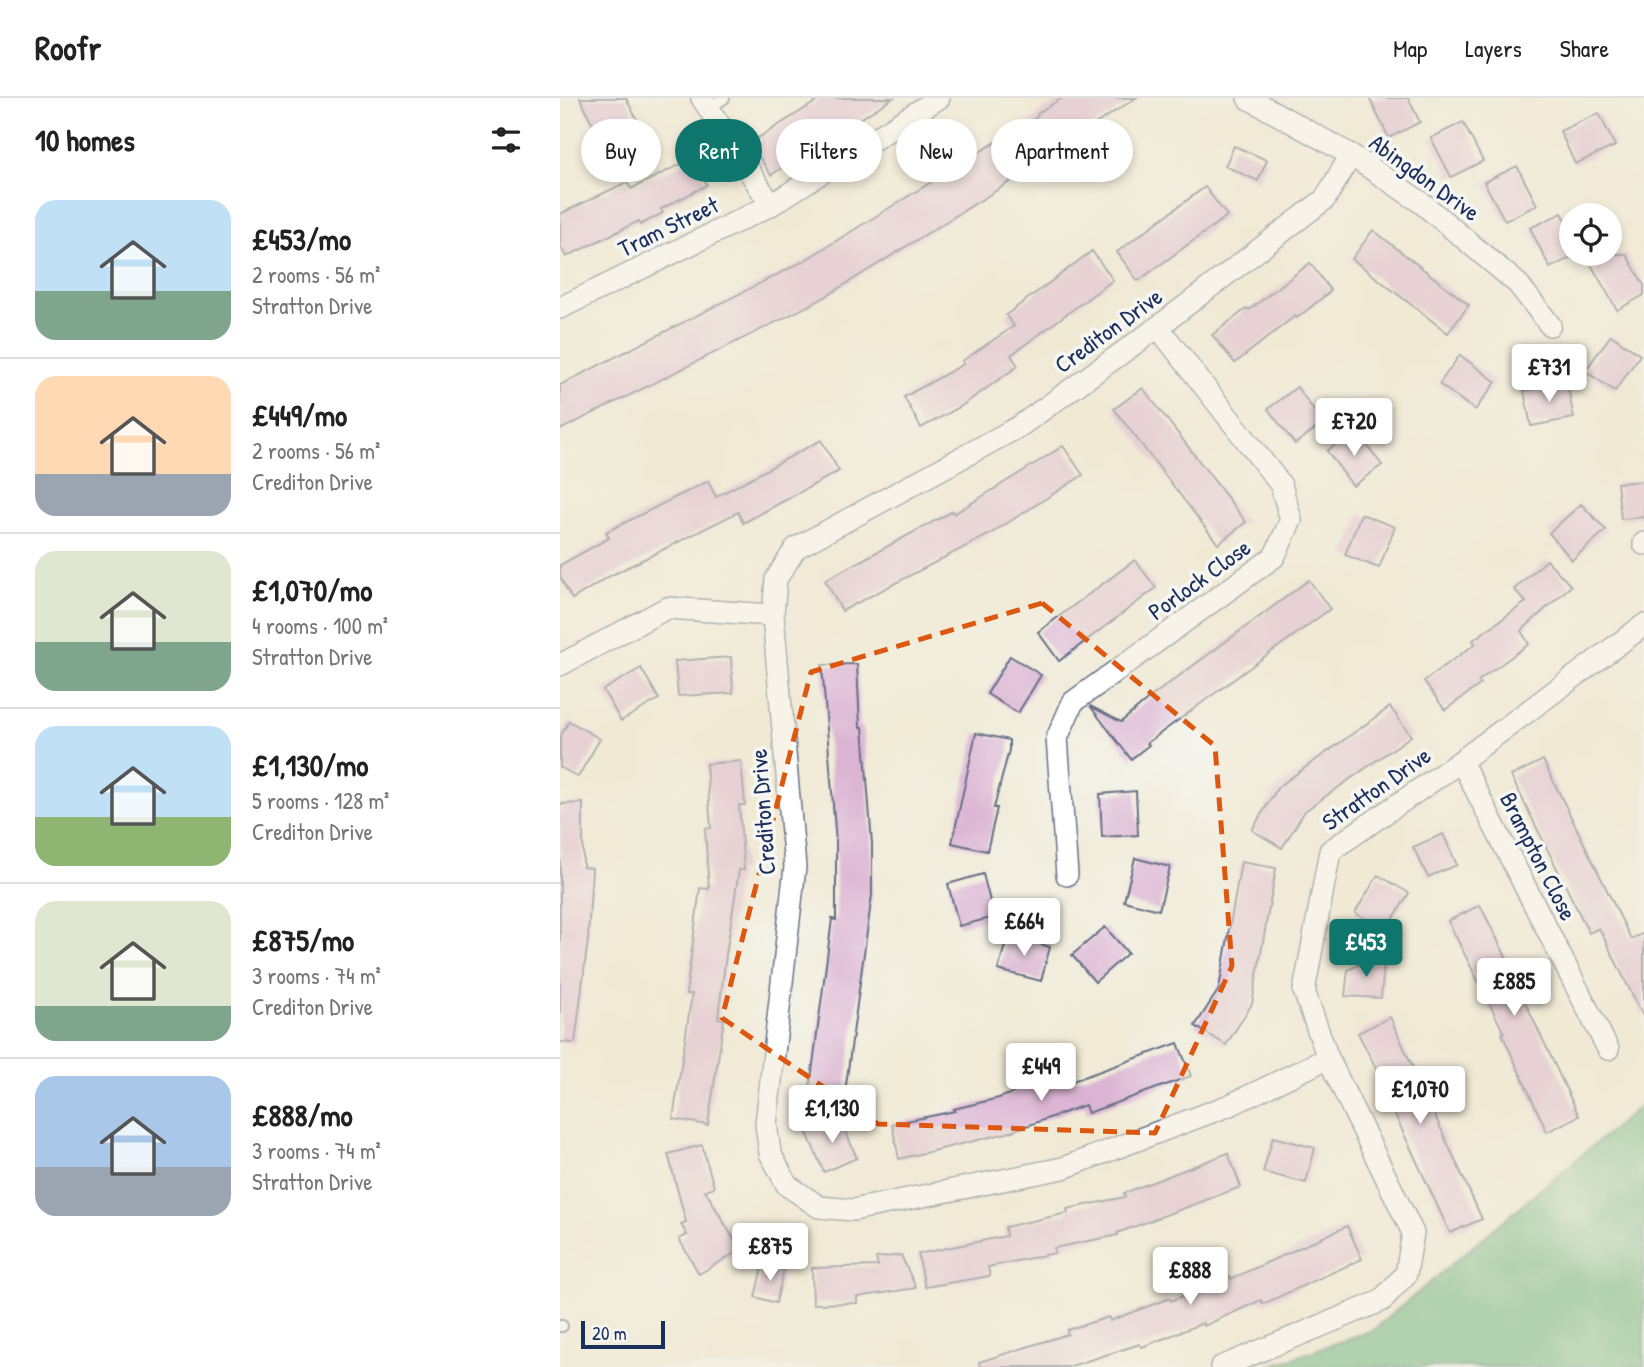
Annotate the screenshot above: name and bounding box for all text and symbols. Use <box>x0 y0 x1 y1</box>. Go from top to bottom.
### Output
text: Roofr <box>35 26 101 70</box>
text: Map <box>1393 32 1427 64</box>
text: Layers <box>1465 32 1522 64</box>
text: Share <box>1560 32 1609 64</box>
chip: Buy <box>581 119 661 182</box>
chip: Rent <box>675 119 762 182</box>
chip: Filters <box>776 119 882 182</box>
chip: New <box>896 119 977 182</box>
chip: Apartment <box>991 119 1133 182</box>
text: 10 homes <box>35 120 135 160</box>
icon: filters <box>487 121 525 159</box>
street label: Abingdon Drive <box>1363 126 1487 228</box>
street label: Tram Street <box>613 188 724 264</box>
map controls <box>1559 203 1622 266</box>
button: locate <box>1559 203 1622 266</box>
text: £453/mo <box>252 219 351 259</box>
icon: home <box>91 228 175 312</box>
text: 2 rooms · 56 m² <box>252 259 380 290</box>
street label: Crediton Drive <box>1048 280 1169 380</box>
text: Stratton Drive <box>252 290 372 321</box>
pin: £731 <box>1508 344 1590 404</box>
text: £731 <box>1528 351 1570 382</box>
text: £449/mo <box>252 395 347 435</box>
pin: £720 <box>1313 398 1395 458</box>
icon: home <box>91 404 175 488</box>
text: £720 <box>1331 405 1377 436</box>
text: 2 rooms · 56 m² <box>252 435 380 466</box>
text: Crediton Drive <box>252 466 373 497</box>
street label: Porlock Close <box>1141 531 1257 627</box>
text: £1,070/mo <box>252 570 372 610</box>
icon: home <box>91 579 175 663</box>
text: 4 rooms · 100 m² <box>252 610 388 641</box>
text: Stratton Drive <box>252 641 372 672</box>
street label: Stratton Drive <box>1315 739 1437 837</box>
text: £1,130/mo <box>252 745 368 785</box>
street label: Crediton Drive <box>742 748 782 876</box>
icon: home <box>91 754 175 838</box>
text: 5 rooms · 128 m² <box>252 785 389 816</box>
street label: Brampton Close <box>1493 786 1585 926</box>
text: Crediton Drive <box>252 816 373 847</box>
pin: £664 <box>983 898 1065 958</box>
text: £664 <box>1004 905 1044 936</box>
text: £875/mo <box>252 920 354 960</box>
pin: £453 <box>1325 920 1407 979</box>
text: £453 <box>1345 926 1387 957</box>
icon: home <box>91 929 175 1013</box>
pin: £885 <box>1473 958 1555 1018</box>
text: 3 rooms · 74 m² <box>252 960 381 991</box>
text: £885 <box>1493 965 1535 996</box>
text: Crediton Drive <box>252 991 373 1022</box>
pin: £449 <box>1000 1044 1082 1103</box>
text: £449 <box>1022 1050 1060 1081</box>
pin: £1,070 <box>1363 1066 1477 1126</box>
text: £1,070 <box>1391 1073 1449 1104</box>
pin: £1,130 <box>775 1086 889 1145</box>
text: £1,130 <box>805 1092 859 1123</box>
text: £888/mo <box>252 1095 353 1135</box>
icon: home <box>91 1104 175 1188</box>
text: 3 rooms · 74 m² <box>252 1135 381 1166</box>
text: Stratton Drive <box>252 1166 372 1197</box>
pin: £875 <box>729 1224 811 1283</box>
text: £875 <box>748 1230 792 1261</box>
pin: £888 <box>1149 1248 1231 1307</box>
text: £888 <box>1169 1254 1211 1285</box>
scale bar <box>581 1318 665 1350</box>
text: 20 m <box>592 1320 627 1346</box>

